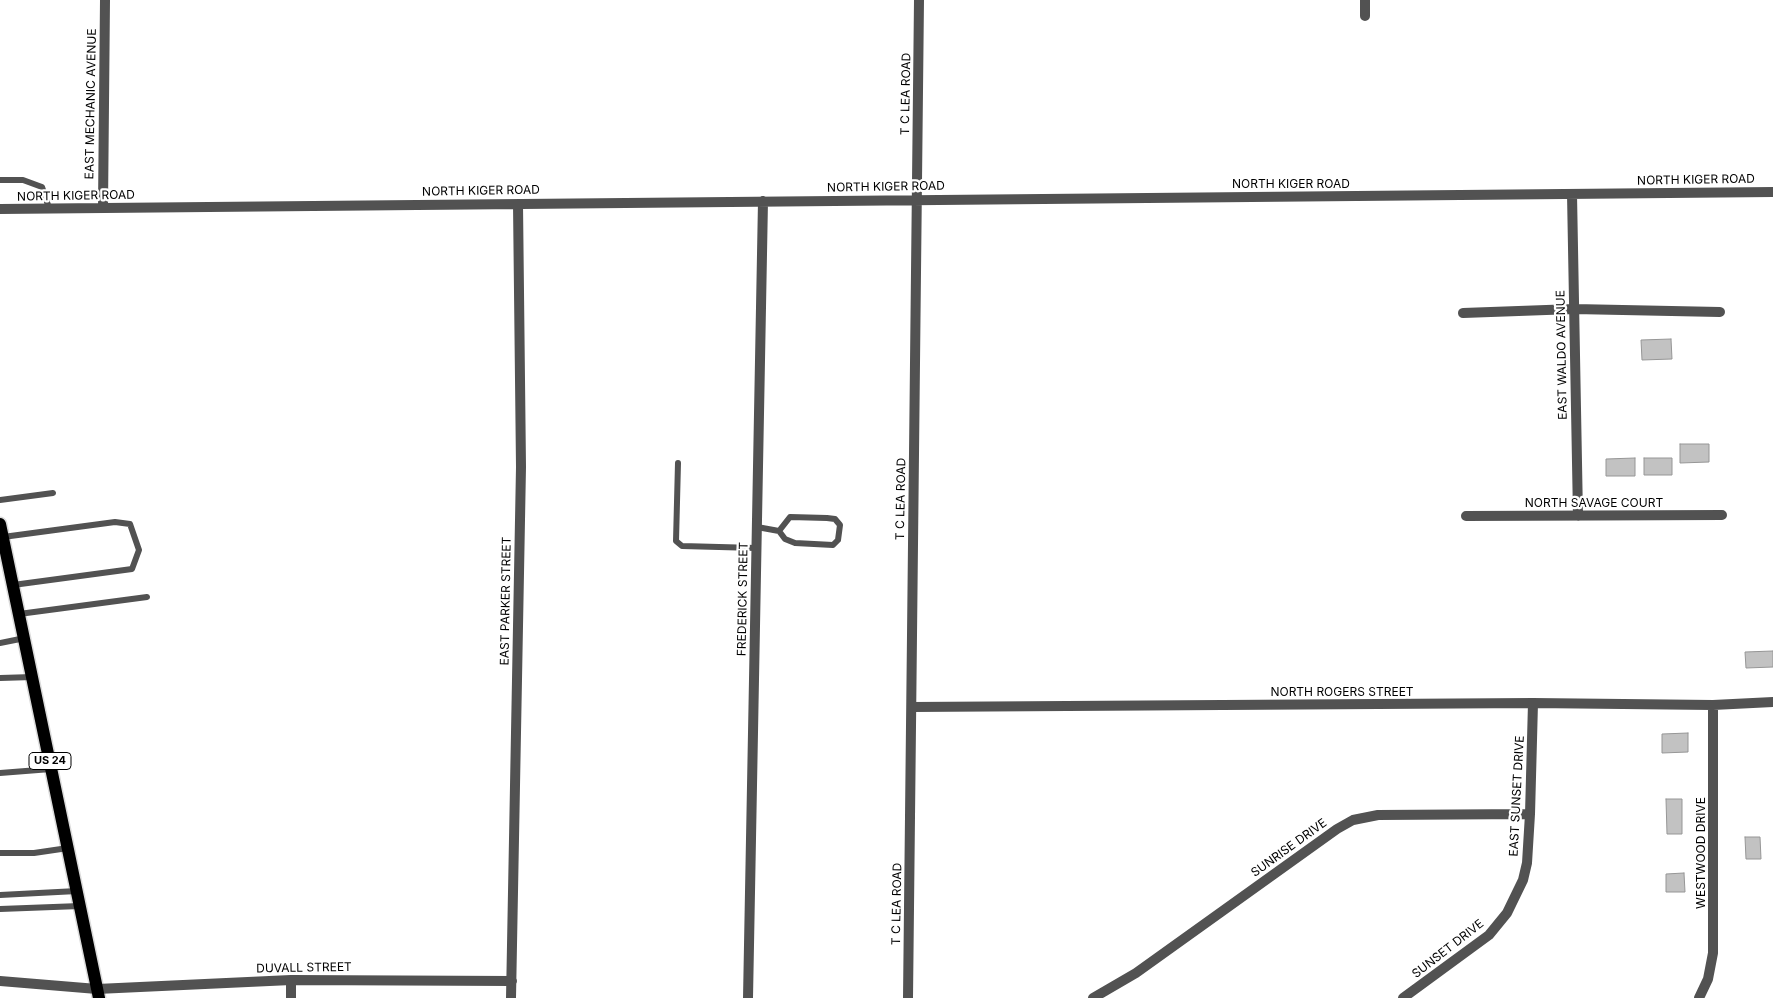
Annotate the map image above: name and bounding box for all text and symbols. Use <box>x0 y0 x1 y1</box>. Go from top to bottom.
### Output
street label: EAST MECHANIC AVENUE <box>82 28 100 180</box>
street label: T C LEA ROAD <box>898 53 914 135</box>
street label: NORTH KIGER ROAD <box>1637 172 1755 188</box>
street label: NORTH KIGER ROAD <box>1232 177 1350 191</box>
street label: NORTH KIGER ROAD <box>827 179 945 195</box>
street label: NORTH KIGER ROAD <box>422 183 540 199</box>
street label: NORTH KIGER ROAD <box>17 188 135 204</box>
street label: EAST WALDO AVENUE <box>1554 290 1570 420</box>
street label: T C LEA ROAD <box>893 458 909 540</box>
street label: NORTH SAVAGE COURT <box>1525 496 1663 510</box>
street label: EAST PARKER STREET <box>498 536 514 666</box>
street label: FREDERICK STREET <box>735 542 751 656</box>
street label: NORTH ROGERS STREET <box>1270 685 1414 699</box>
street label: EAST SUNSET DRIVE <box>1507 735 1527 857</box>
road number: US 24 <box>29 752 71 769</box>
street label: WESTWOOD DRIVE <box>1694 797 1708 909</box>
street label: SUNRISE DRIVE <box>1248 816 1330 880</box>
street label: T C LEA ROAD <box>889 863 905 945</box>
street label: SUNSET DRIVE <box>1409 917 1487 981</box>
street label: DUVALL STREET <box>256 960 352 976</box>

